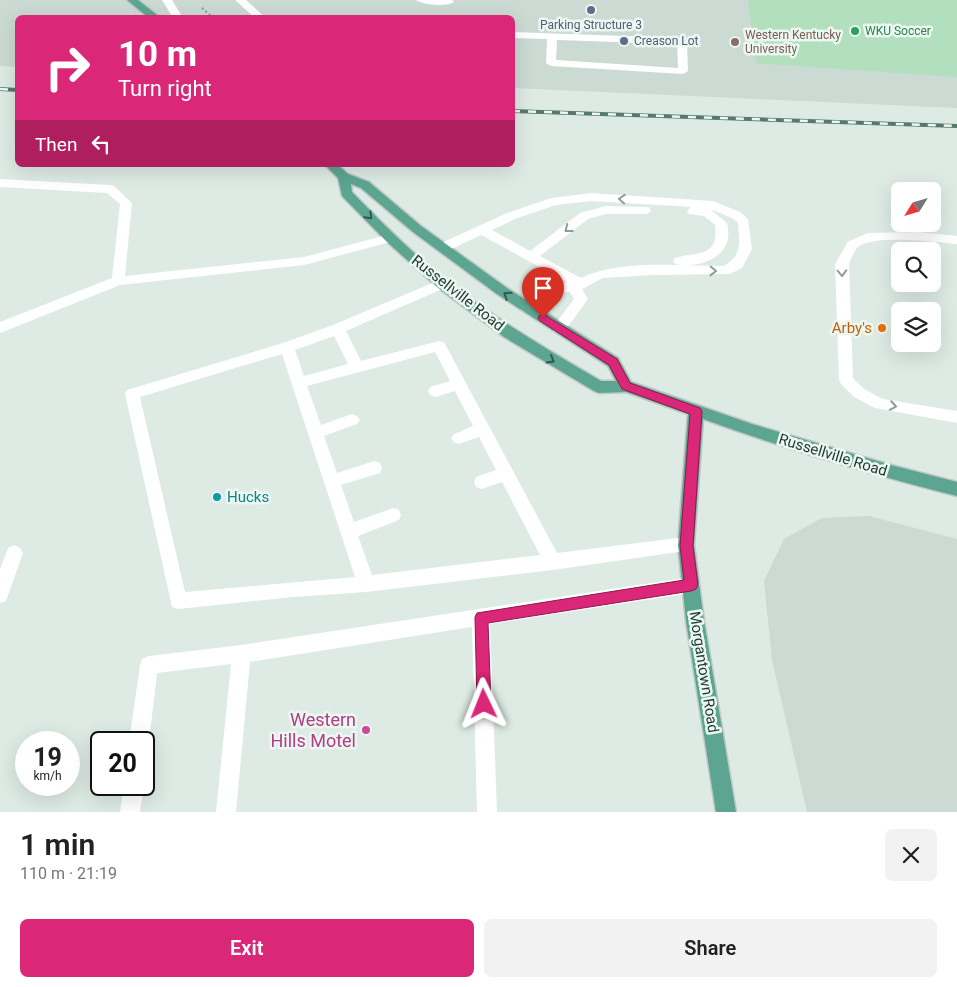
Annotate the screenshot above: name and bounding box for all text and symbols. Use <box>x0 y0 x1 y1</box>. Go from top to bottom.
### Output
marker: Parking Structure 3 <box>585 4 597 16</box>
place label: Parking Structure 3 <box>540 18 642 32</box>
place label: WKU Soccer <box>865 24 931 38</box>
marker: WKU Soccer <box>849 25 861 37</box>
place label: Western Kentucky University <box>745 28 841 56</box>
text: 10 m <box>118 34 197 75</box>
place label: Creason Lot <box>634 34 699 48</box>
icon: right <box>35 35 100 100</box>
marker: Creason Lot <box>618 35 630 47</box>
marker: Western Kentucky University <box>729 36 741 48</box>
text: Turn right <box>118 76 212 101</box>
icon: left <box>87 130 115 158</box>
text: Then <box>35 133 77 156</box>
north arrow <box>891 182 941 232</box>
map controls <box>891 182 941 352</box>
one-way arrow <box>618 193 626 204</box>
one-way arrow <box>363 210 372 219</box>
one-way arrow <box>565 223 574 231</box>
button: search <box>891 242 941 292</box>
street label: Russellville Road <box>408 251 508 335</box>
one-way arrow <box>710 266 717 276</box>
pin <box>522 267 564 318</box>
one-way arrow <box>837 270 847 278</box>
icon: arrive <box>529 274 557 302</box>
one-way arrow <box>503 291 512 301</box>
button: layers <box>891 302 941 352</box>
place label: Arby's <box>832 319 872 337</box>
marker: Arby's <box>876 322 888 334</box>
one-way arrow <box>545 353 554 363</box>
one-way arrow <box>889 401 898 411</box>
street label: Russellville Road <box>777 430 889 480</box>
place label: Hucks <box>227 488 269 506</box>
marker: Hucks <box>211 491 223 503</box>
street label: Morgantown Road <box>686 610 722 734</box>
position arrow <box>457 677 509 729</box>
place label: Western Hills Motel <box>270 709 356 751</box>
marker: Western Hills Motel <box>360 724 372 736</box>
speed limit sign: 20 <box>90 731 155 796</box>
text: 19 <box>33 743 62 772</box>
text: km/h <box>33 769 62 783</box>
text: 1 min <box>20 827 95 862</box>
button: close <box>885 829 937 881</box>
text: 110 m · 21:19 <box>20 864 117 883</box>
button: Exit <box>20 919 474 977</box>
button: Share <box>484 919 937 977</box>

